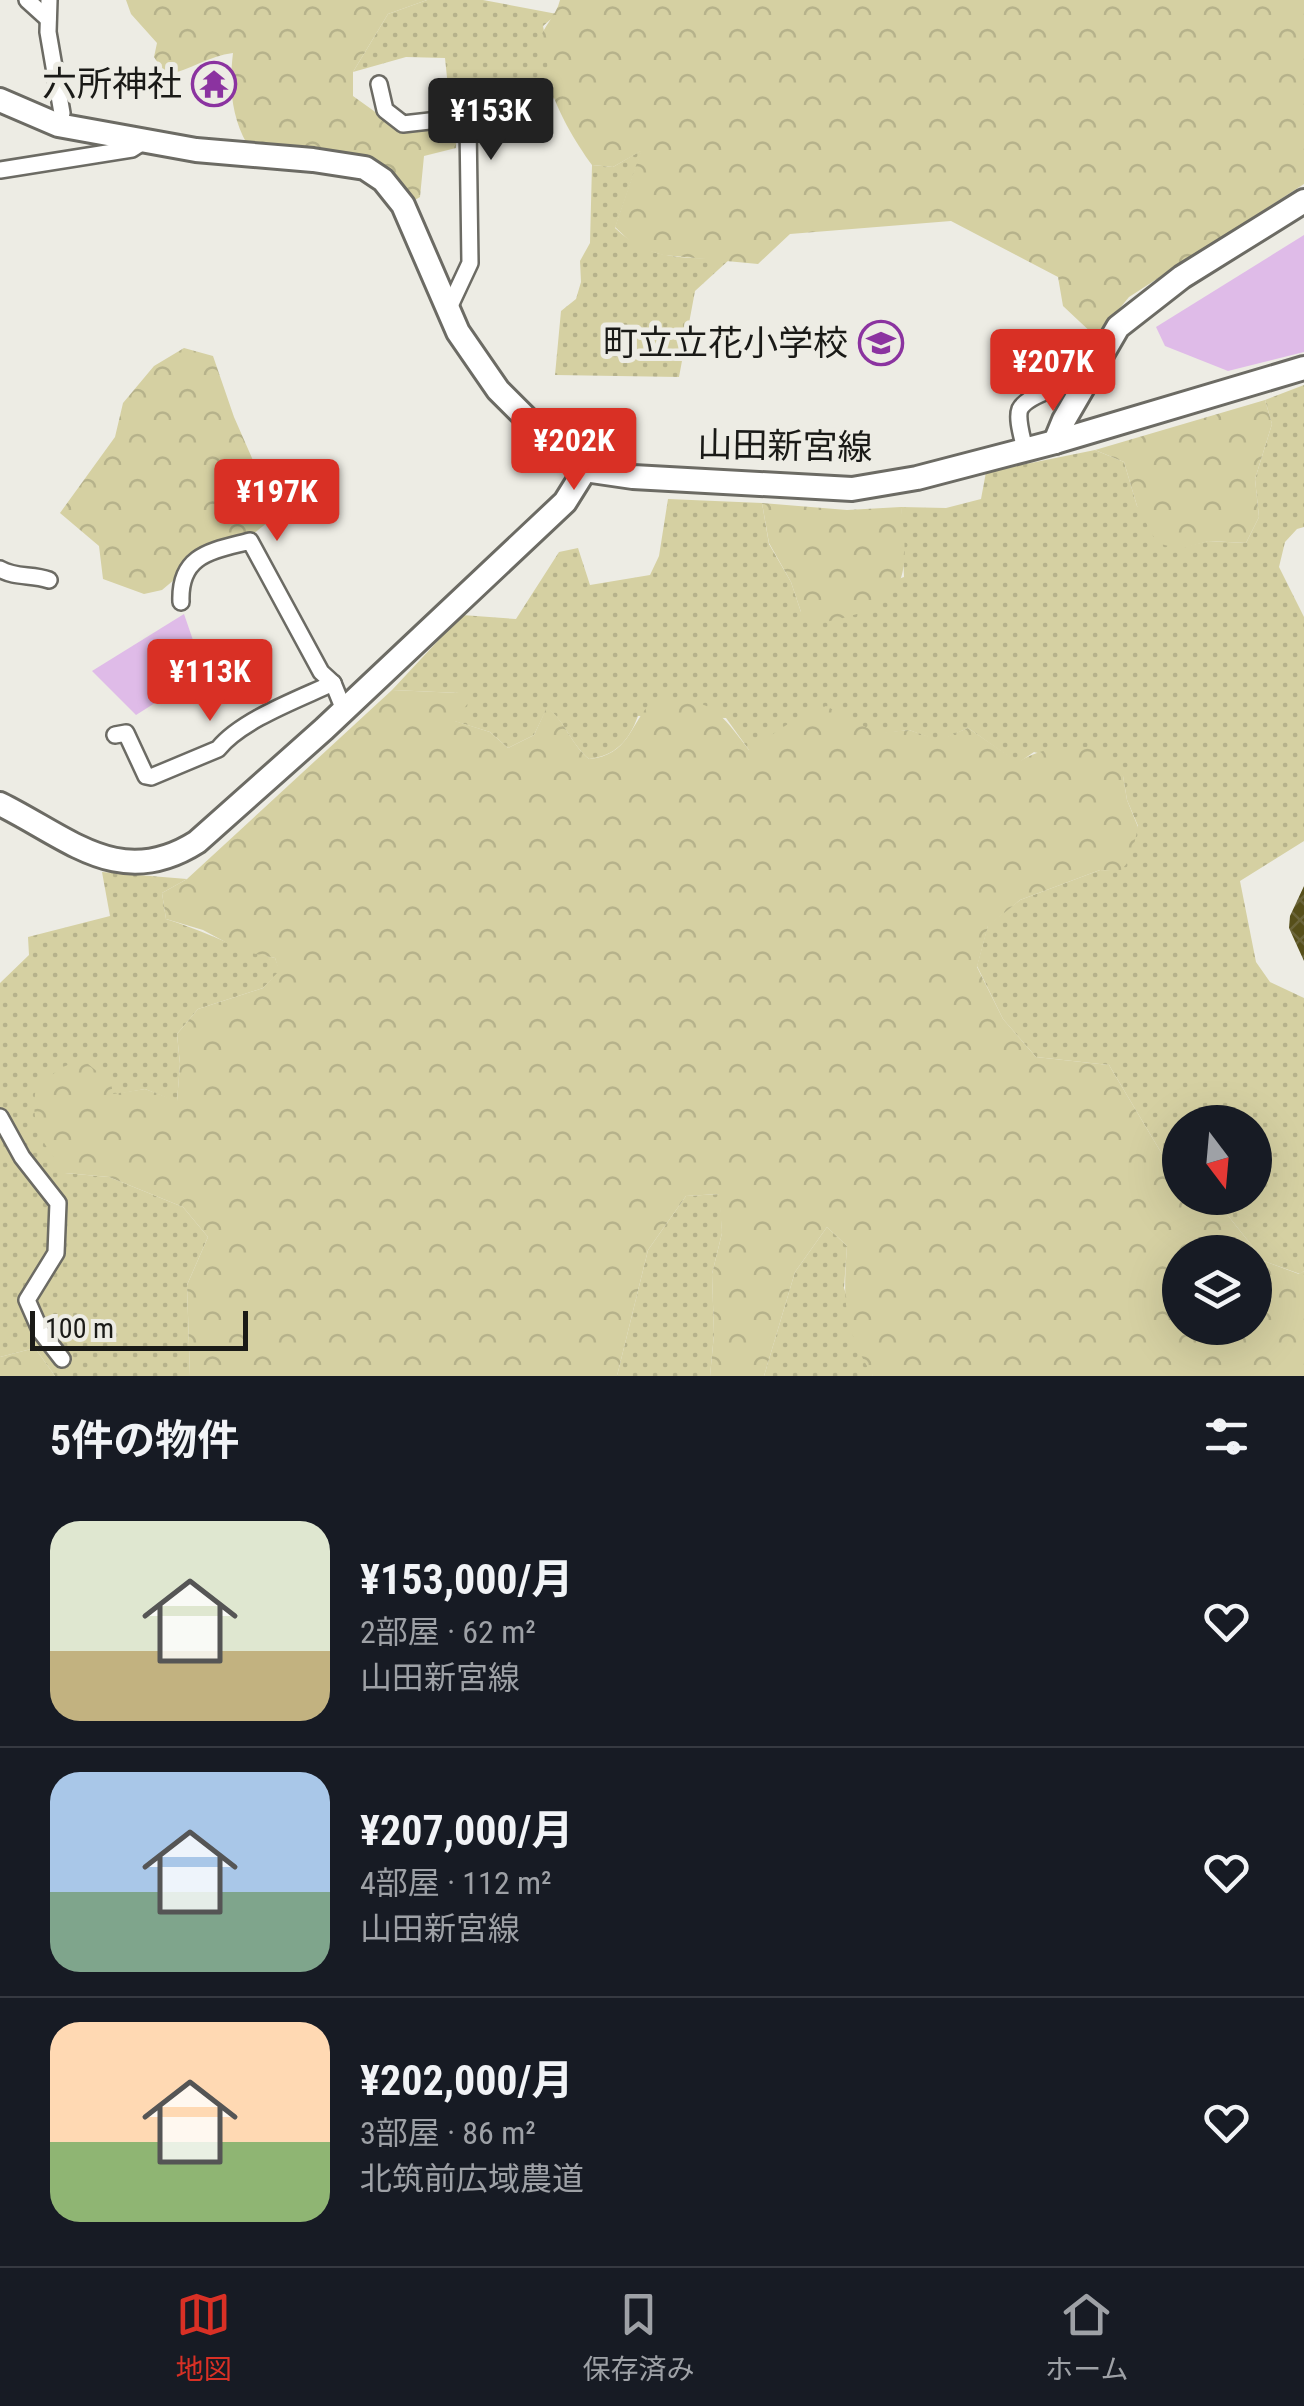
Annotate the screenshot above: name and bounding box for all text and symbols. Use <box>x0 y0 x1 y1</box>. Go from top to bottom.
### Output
temple icon: 六所神社 <box>191 61 237 107</box>
place label: 六所神社 <box>42 64 182 105</box>
pin: ¥153K <box>421 78 561 163</box>
text: ¥153K <box>450 91 532 129</box>
school or university icon: 町立立花小学校 <box>858 320 904 366</box>
place label: 町立立花小学校 <box>603 323 848 364</box>
pin: ¥207K <box>983 329 1123 414</box>
text: ¥207K <box>1012 342 1094 380</box>
pin: ¥202K <box>504 408 644 493</box>
text: ¥202K <box>533 421 615 459</box>
street label: 山田新宮線 <box>697 424 873 469</box>
pin: ¥197K <box>207 459 347 544</box>
text: ¥197K <box>236 472 318 510</box>
pin: ¥113K <box>140 639 280 724</box>
text: ¥113K <box>169 652 251 690</box>
north arrow <box>1162 1105 1272 1215</box>
map controls <box>1162 1105 1272 1345</box>
button: layers <box>1162 1235 1272 1345</box>
scale bar <box>30 1306 248 1350</box>
text: 100 m <box>45 1312 114 1345</box>
icon: filters <box>1199 1409 1254 1464</box>
text: 5件の物件 <box>50 1416 239 1465</box>
text: ¥153,000/月 <box>360 1555 574 1604</box>
icon: home <box>130 1561 250 1681</box>
icon: heart <box>1199 1594 1254 1649</box>
text: 2部屋 · 62 m² <box>360 1613 536 1651</box>
text: 山田新宮線 <box>360 1659 520 1697</box>
text: ¥207,000/月 <box>360 1806 574 1855</box>
icon: home <box>130 1812 250 1932</box>
icon: heart <box>1199 1845 1254 1900</box>
text: 4部屋 · 112 m² <box>360 1864 552 1902</box>
text: 山田新宮線 <box>360 1910 520 1948</box>
text: ¥202,000/月 <box>360 2056 574 2105</box>
icon: home <box>130 2062 250 2182</box>
icon: heart <box>1199 2095 1254 2150</box>
text: 3部屋 · 86 m² <box>360 2114 536 2152</box>
text: 北筑前広域農道 <box>360 2160 584 2198</box>
tab: 地図 <box>175 2287 231 2387</box>
tab: 保存済み <box>582 2287 694 2387</box>
tab: ホーム <box>1045 2287 1129 2387</box>

